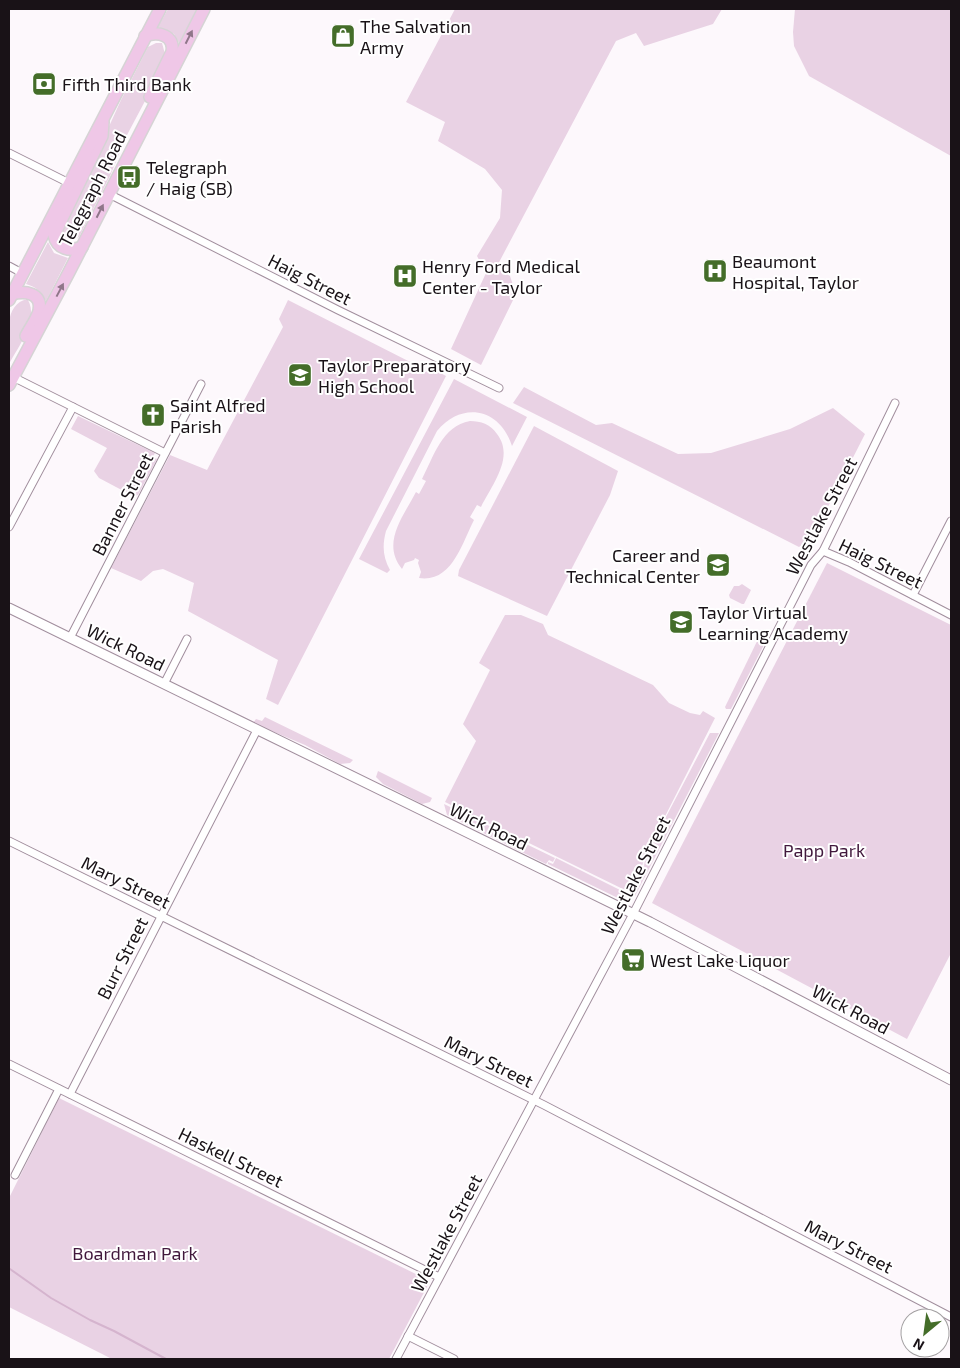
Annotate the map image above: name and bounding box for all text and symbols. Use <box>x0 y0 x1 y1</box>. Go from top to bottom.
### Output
place label: The Salvation Army <box>360 15 471 58</box>
shop icon: The Salvation Army <box>330 23 356 49</box>
one-way arrow <box>185 30 193 44</box>
bank icon: Fifth Third Bank <box>31 71 57 97</box>
place label: Fifth Third Bank <box>62 73 191 95</box>
street label: Telegraph Road <box>53 128 131 250</box>
place label: Telegraph / Haig (SB) <box>146 156 233 199</box>
bus stop icon: Telegraph / Haig (SB) <box>116 164 142 190</box>
one-way arrow <box>96 204 104 218</box>
street label: Haig Street <box>265 249 355 309</box>
place label: Beaumont Hospital, Taylor <box>732 250 859 293</box>
place label: Henry Ford Medical Center - Taylor <box>422 255 580 298</box>
hospital icon: Beaumont Hospital, Taylor <box>702 258 728 284</box>
hospital icon: Henry Ford Medical Center - Taylor <box>392 263 418 289</box>
one-way arrow <box>56 282 64 297</box>
place label: Taylor Preparatory High School <box>318 354 472 397</box>
school or university icon: Taylor Preparatory High School <box>287 362 313 388</box>
place label: Saint Alfred Parish <box>170 394 266 437</box>
church icon: Saint Alfred Parish <box>140 402 166 428</box>
street label: Banner Street <box>87 449 157 559</box>
street label: Westlake Street <box>781 453 861 579</box>
street label: Haig Street <box>836 533 927 593</box>
place label: Career and Technical Center <box>566 544 700 587</box>
school or university icon: Career and Technical Center <box>705 552 731 578</box>
place label: Taylor Virtual Learning Academy <box>698 601 849 644</box>
school or university icon: Taylor Virtual Learning Academy <box>668 609 694 635</box>
street label: Wick Road <box>83 619 169 675</box>
street label: Wick Road <box>446 798 532 854</box>
street label: Westlake Street <box>596 812 674 938</box>
park label: Papp Park <box>783 839 865 861</box>
street label: Mary Street <box>78 851 174 913</box>
street label: Burr Street <box>92 913 152 1003</box>
supermarket icon: West Lake Liquor <box>620 947 646 973</box>
place label: West Lake Liquor <box>650 949 790 971</box>
street label: Wick Road <box>808 979 894 1039</box>
street label: Mary Street <box>441 1030 537 1092</box>
street label: Haskell Street <box>175 1122 287 1192</box>
street label: Westlake Street <box>406 1170 486 1296</box>
street label: Mary Street <box>801 1214 897 1278</box>
park label: Boardman Park <box>72 1242 198 1264</box>
north arrow <box>900 1308 950 1358</box>
text: N <box>910 1335 927 1355</box>

